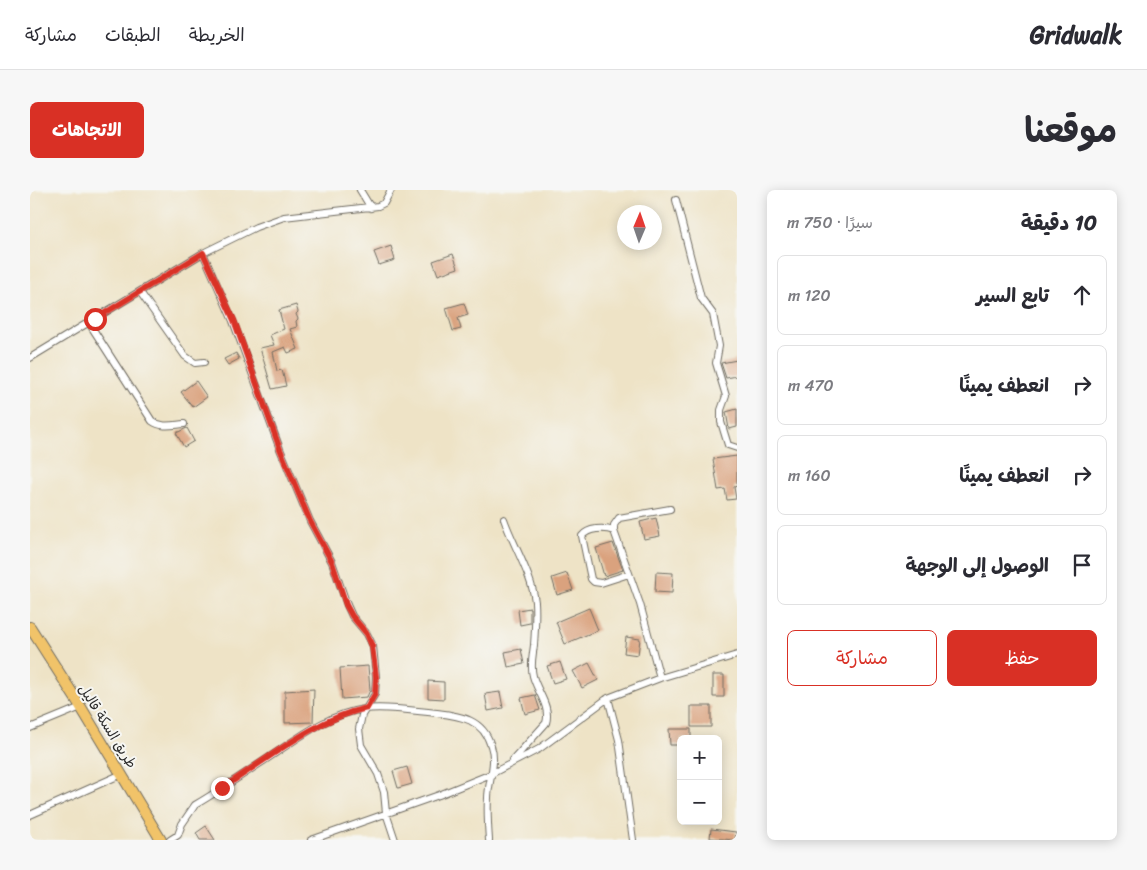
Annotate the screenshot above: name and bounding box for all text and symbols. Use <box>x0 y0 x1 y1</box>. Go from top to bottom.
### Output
text: Gridwalk <box>1030 14 1122 56</box>
text: مشاركة <box>25 19 77 51</box>
text: الطبقات <box>105 19 161 51</box>
text: الخريطة <box>189 19 245 51</box>
text: موقعنا <box>1024 99 1117 161</box>
button: الاتجاهات <box>30 102 144 158</box>
text: 10 دقيقة <box>1021 204 1097 242</box>
north arrow <box>617 205 662 250</box>
text: سيرًا · 750 m <box>787 208 873 237</box>
text: تابع السير <box>976 279 1049 312</box>
text: 120 m <box>788 281 831 310</box>
icon: ahead <box>1068 281 1096 309</box>
route start <box>84 308 107 331</box>
text: انعطف يمينًا <box>959 369 1049 402</box>
text: 470 m <box>788 371 834 400</box>
icon: right <box>1068 371 1096 399</box>
text: انعطف يمينًا <box>959 459 1049 492</box>
text: 160 m <box>788 461 831 490</box>
icon: right <box>1068 461 1096 489</box>
text: الوصول إلى الوجهة <box>906 549 1049 582</box>
icon: arrive <box>1068 551 1096 579</box>
button: مشاركة <box>787 630 937 686</box>
button: حفظ <box>947 630 1097 686</box>
street label: طريق السكة قاليل <box>72 679 144 774</box>
map controls <box>677 735 722 825</box>
button: + <box>677 735 722 780</box>
route end <box>211 777 234 800</box>
button: − <box>677 780 722 825</box>

